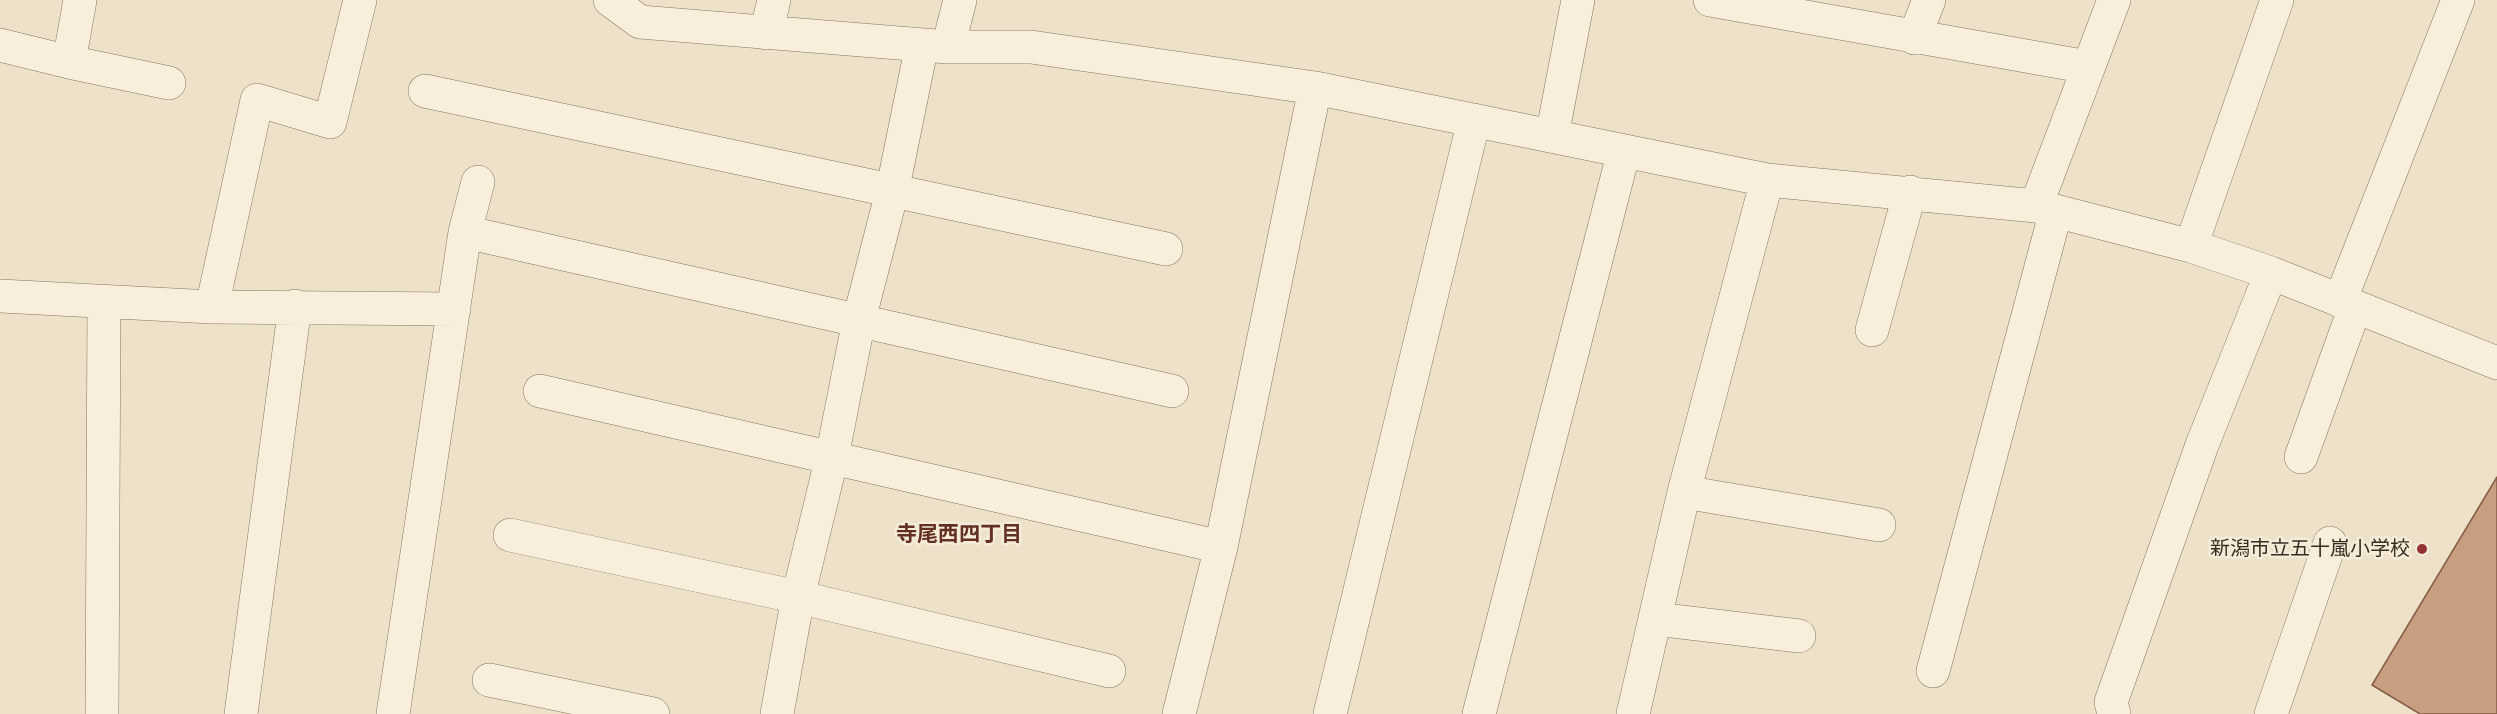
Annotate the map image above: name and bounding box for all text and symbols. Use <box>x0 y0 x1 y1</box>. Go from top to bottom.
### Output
district label: 寺尾西四丁目 <box>896 522 1022 548</box>
place label: 新潟市立五十嵐小学校 <box>2210 537 2410 561</box>
marker: 新潟市立五十嵐小学校 <box>2415 542 2429 556</box>

